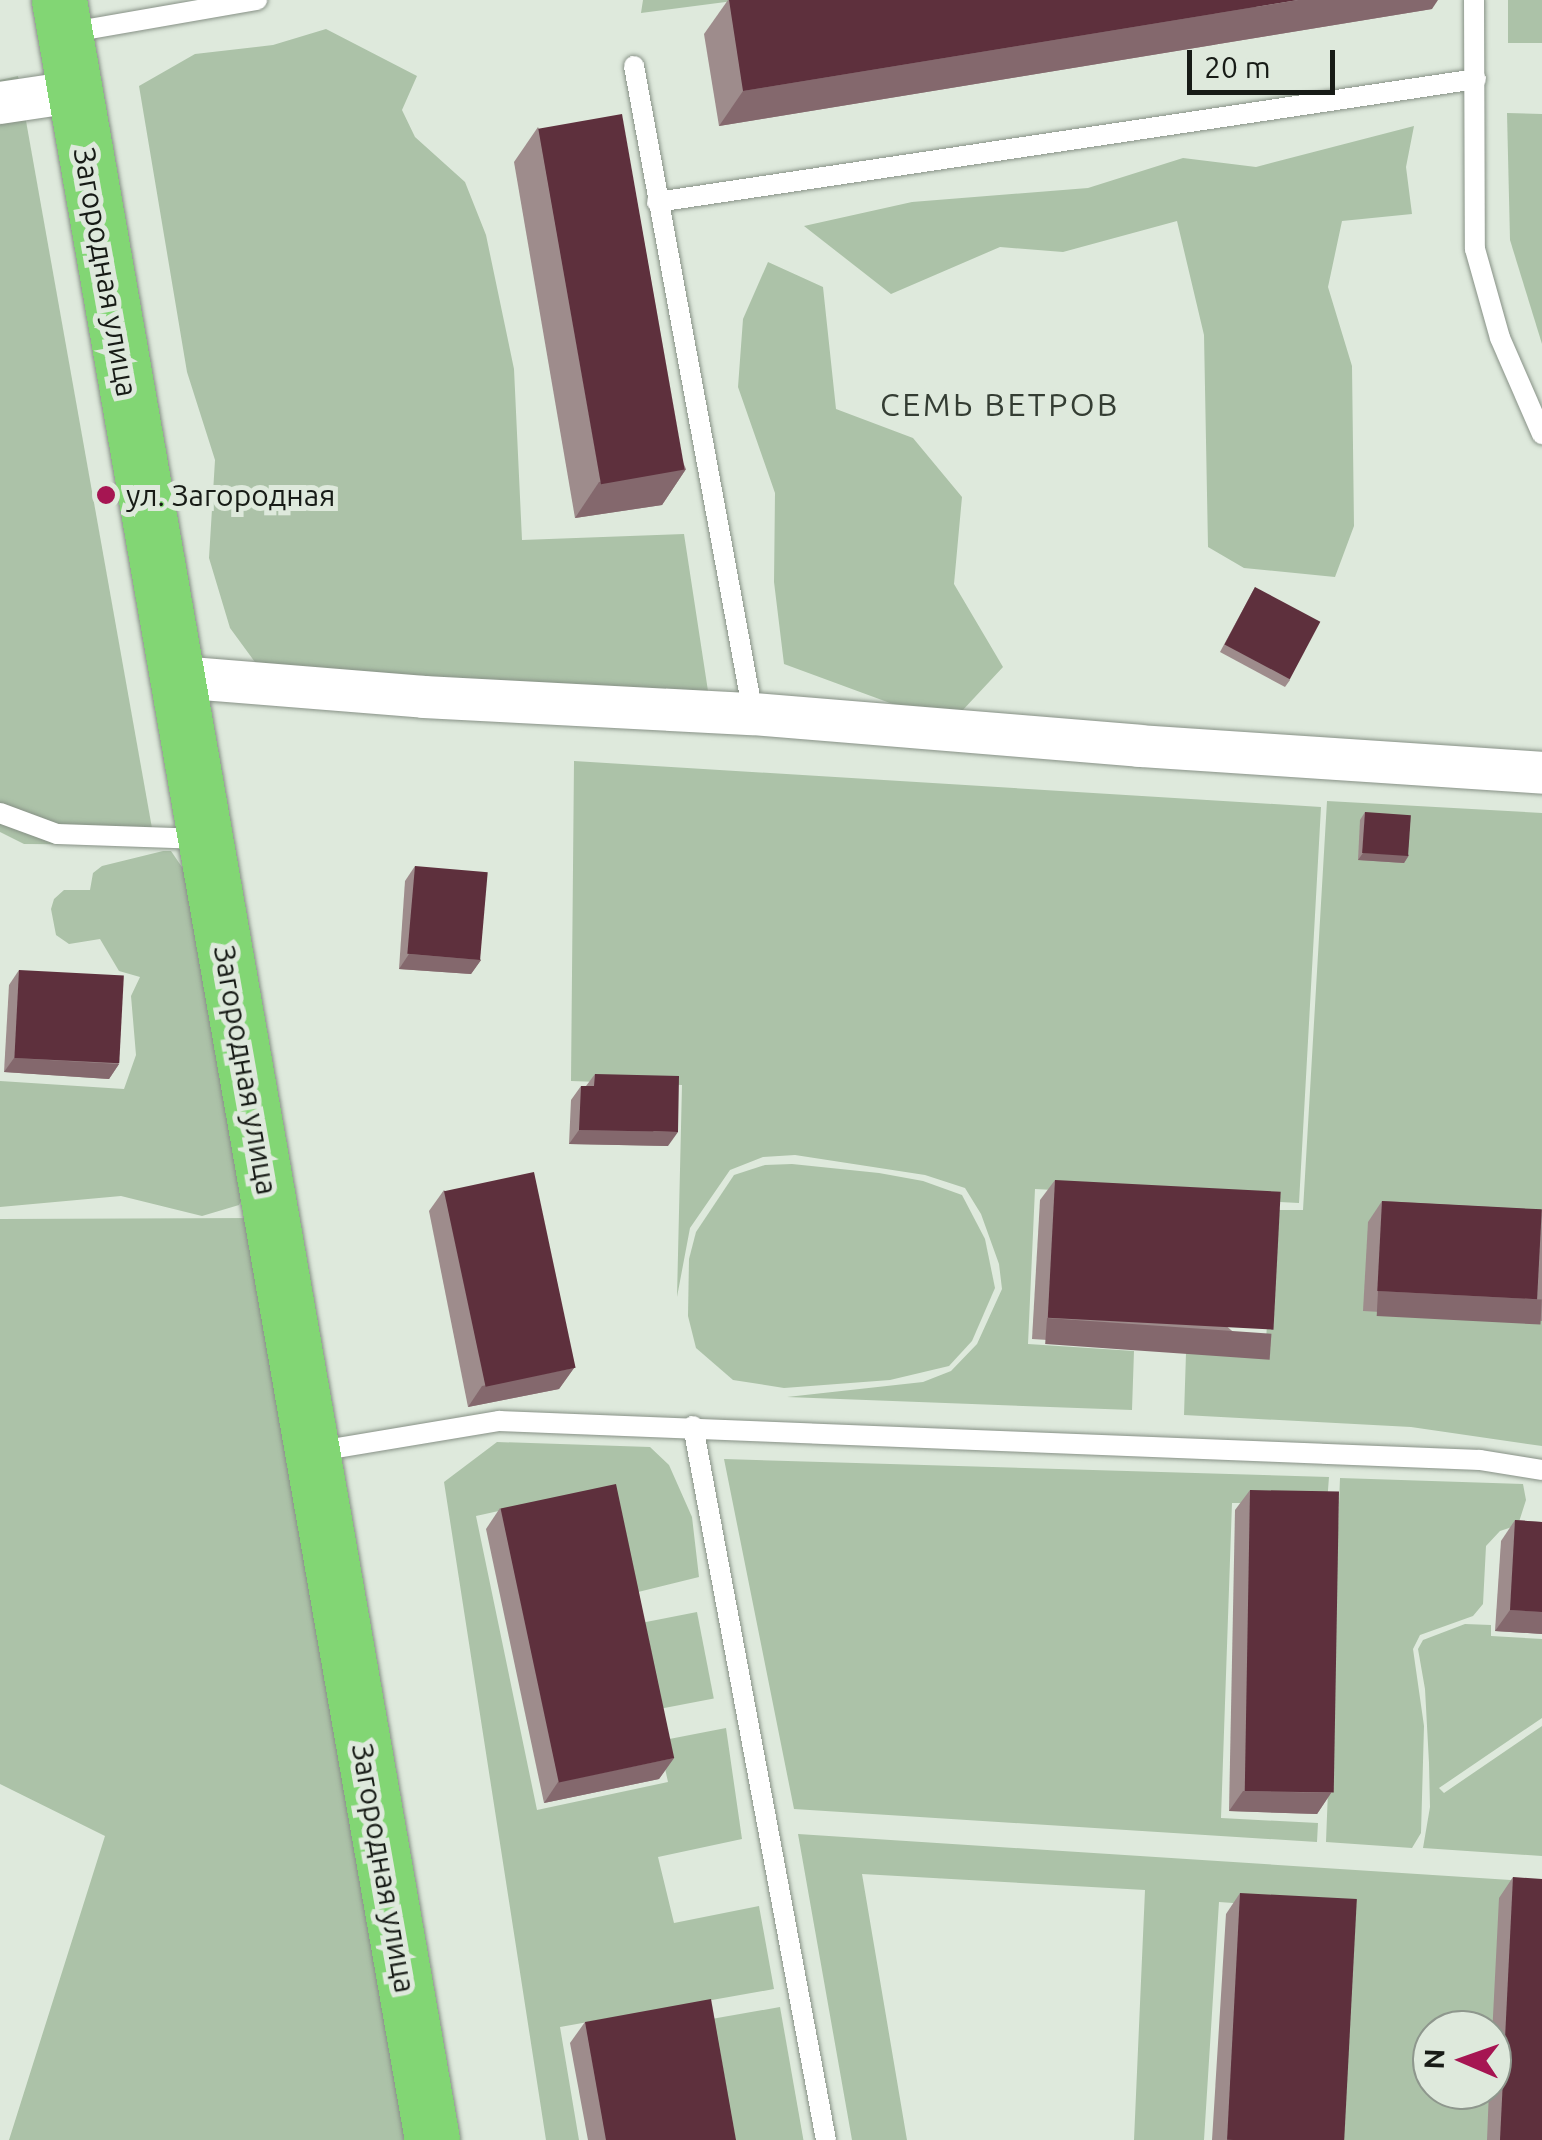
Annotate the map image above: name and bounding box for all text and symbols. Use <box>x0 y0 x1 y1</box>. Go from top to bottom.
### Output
scale bar <box>1192 30 1340 92</box>
text: 20 m <box>1204 50 1271 84</box>
street label: Загородная улица <box>66 144 146 400</box>
district label: СЕМЬ ВЕТРОВ <box>880 385 1120 423</box>
place label: ул. Загородная <box>126 477 335 513</box>
marker: ул. Загородная <box>95 484 117 506</box>
street label: Загородная улица <box>206 942 286 1198</box>
street label: Загородная улица <box>344 1740 424 1996</box>
north arrow <box>1412 2010 1512 2110</box>
text: N <box>1418 2048 1449 2070</box>

